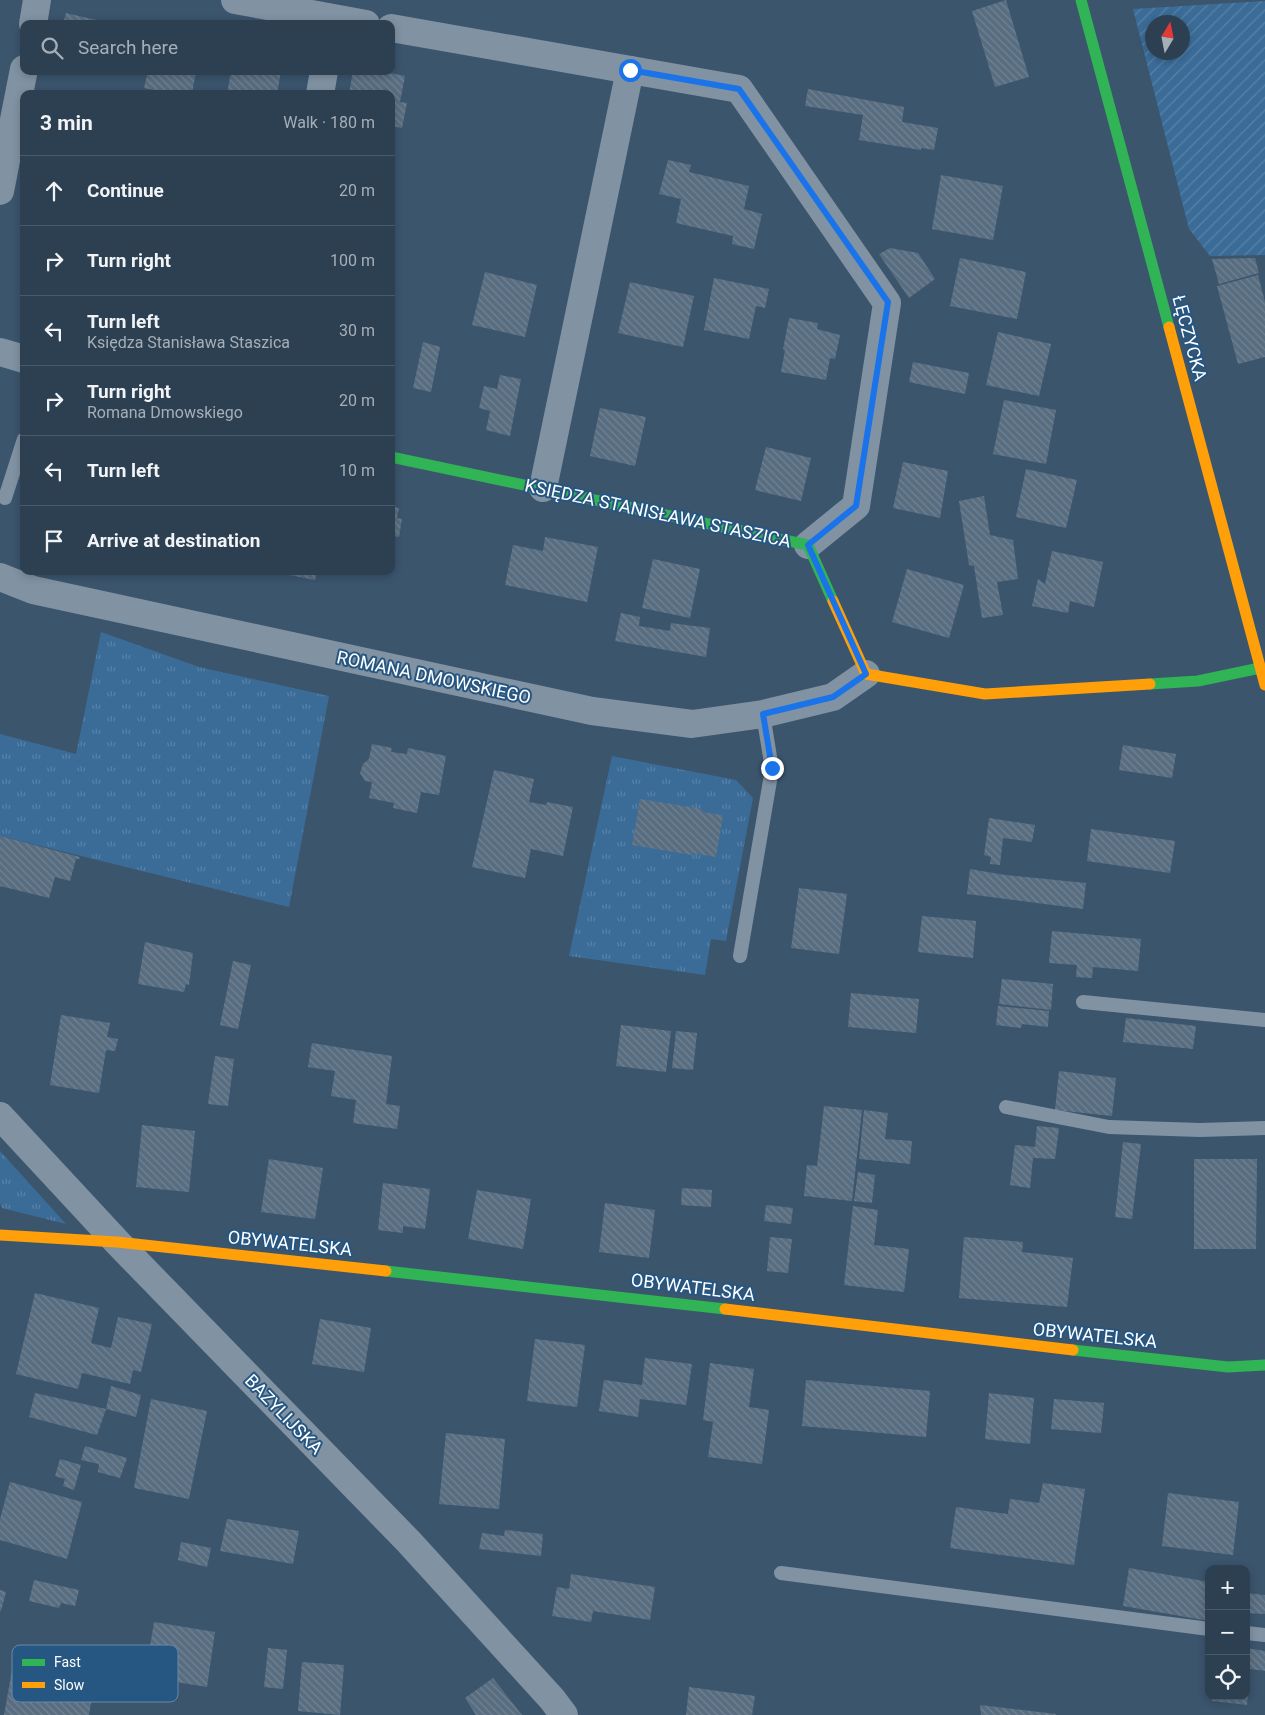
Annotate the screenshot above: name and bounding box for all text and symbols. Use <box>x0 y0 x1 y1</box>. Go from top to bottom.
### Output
north arrow <box>1145 15 1190 60</box>
search box <box>20 20 395 75</box>
icon: search <box>38 34 66 62</box>
text: Search here <box>78 36 178 59</box>
route start <box>619 59 642 82</box>
text: 3 min <box>40 111 93 135</box>
text: Walk · 180 m <box>283 113 375 132</box>
icon: ahead <box>40 177 68 205</box>
text: Continue <box>87 179 164 202</box>
text: 20 m <box>339 181 375 200</box>
icon: right <box>40 247 68 275</box>
text: Turn right <box>87 249 171 272</box>
text: 100 m <box>330 251 375 270</box>
street label: ŁĘCZYCKA <box>1169 293 1212 383</box>
text: Turn left <box>87 310 160 333</box>
icon: left <box>40 317 68 345</box>
text: 30 m <box>339 321 375 340</box>
text: Księdza Stanisława Staszica <box>87 333 290 352</box>
text: Turn right <box>87 380 171 403</box>
icon: right <box>40 387 68 415</box>
text: 20 m <box>339 391 375 410</box>
text: Romana Dmowskiego <box>87 403 243 422</box>
icon: left <box>40 457 68 485</box>
text: Turn left <box>87 459 160 482</box>
text: 10 m <box>339 461 375 480</box>
street label: KSIĘDZA STANISŁAWA STASZICA <box>523 474 793 552</box>
icon: arrive <box>40 527 68 555</box>
text: Arrive at destination <box>87 529 260 552</box>
street label: ROMANA DMOWSKIEGO <box>335 646 533 708</box>
route end <box>761 757 784 780</box>
street label: OBYWATELSKA <box>227 1226 353 1260</box>
street label: OBYWATELSKA <box>630 1269 756 1305</box>
street label: OBYWATELSKA <box>1032 1318 1158 1352</box>
street label: BAZYLIJSKA <box>241 1370 327 1458</box>
map controls <box>1205 1565 1250 1700</box>
button: + <box>1205 1565 1250 1610</box>
button: − <box>1205 1610 1250 1655</box>
legend <box>12 1645 178 1702</box>
text: Fast <box>54 1654 81 1670</box>
button: locate <box>1205 1655 1250 1700</box>
text: Slow <box>54 1677 85 1693</box>

